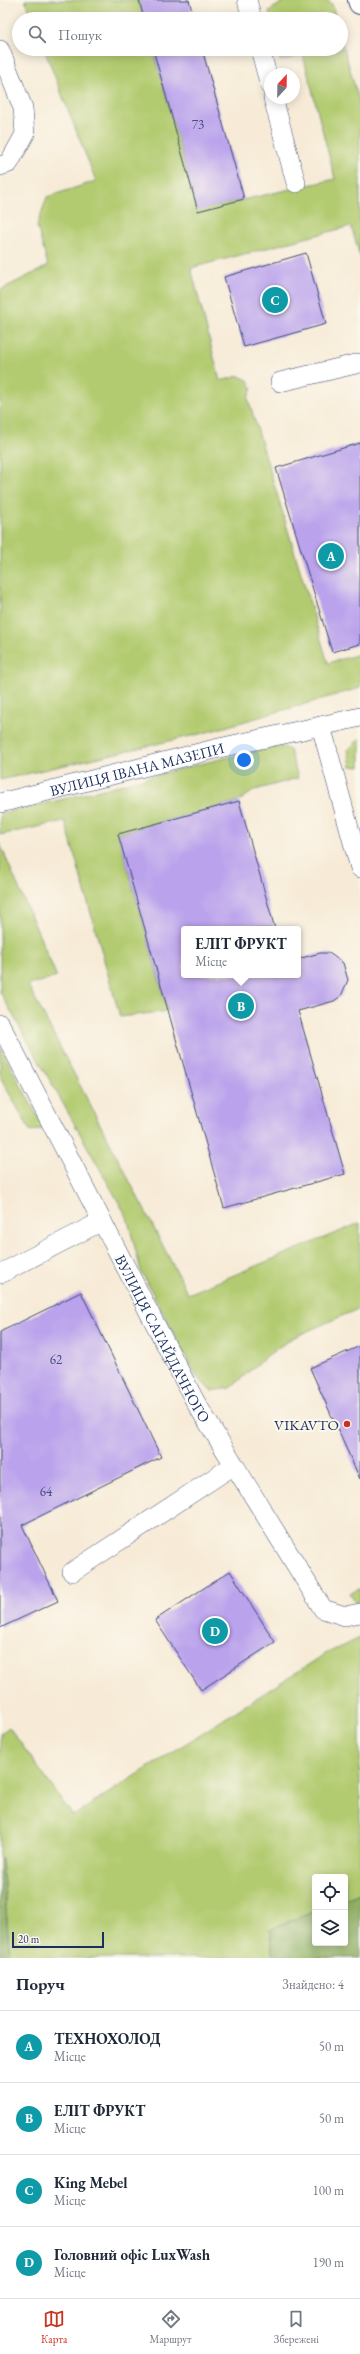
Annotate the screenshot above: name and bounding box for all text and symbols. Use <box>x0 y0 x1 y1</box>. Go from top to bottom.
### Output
search box <box>12 12 348 56</box>
icon: search <box>26 23 48 45</box>
text: Пошук <box>58 25 102 44</box>
north arrow <box>264 68 300 104</box>
house number: 73 <box>192 116 204 133</box>
pin: C <box>262 285 288 315</box>
pin: A <box>318 541 344 571</box>
street label: ВУЛИЦЯ ІВАНА МАЗЕПИ <box>48 738 226 800</box>
your location <box>234 750 254 770</box>
popup <box>181 926 301 978</box>
text: ЕЛІТ ФРУКТ <box>195 934 287 953</box>
text: Місце <box>195 953 227 970</box>
pin: B <box>228 991 254 1021</box>
street label: ВУЛИЦЯ САГАЙДАЧНОГО <box>111 1251 215 1426</box>
house number: 62 <box>50 1351 63 1368</box>
place label: VIKAVTO <box>274 1415 339 1434</box>
marker: VIKAVTO <box>342 1419 352 1429</box>
house number: 64 <box>40 1483 53 1500</box>
pin: D <box>202 1616 228 1646</box>
map controls <box>312 1874 348 1946</box>
button: locate <box>312 1874 348 1910</box>
button: layers <box>312 1910 348 1946</box>
scale bar <box>12 1930 104 1949</box>
text: 20 m <box>18 1932 39 1946</box>
text: Поруч <box>16 1973 65 1995</box>
text: Знайдено: 4 <box>282 1976 344 1993</box>
text: ТЕХНОХОЛОД <box>54 2029 160 2048</box>
text: A <box>24 2038 34 2055</box>
text: 50 m <box>319 2038 344 2055</box>
text: Місце <box>54 2048 86 2065</box>
text: ЕЛІТ ФРУКТ <box>54 2101 145 2120</box>
text: B <box>25 2110 33 2127</box>
text: 50 m <box>319 2110 344 2127</box>
text: Місце <box>54 2120 86 2137</box>
text: King Mebel <box>54 2173 128 2192</box>
text: C <box>24 2182 34 2199</box>
text: 100 m <box>313 2182 344 2199</box>
text: Місце <box>54 2192 86 2209</box>
text: Головний офіс LuxWash <box>54 2245 210 2264</box>
text: D <box>24 2254 34 2271</box>
text: 190 m <box>313 2254 344 2271</box>
text: Місце <box>54 2264 86 2281</box>
tab: Карта <box>41 2308 67 2346</box>
tab: Маршрут <box>149 2308 192 2346</box>
tab: Збережені <box>274 2308 319 2346</box>

